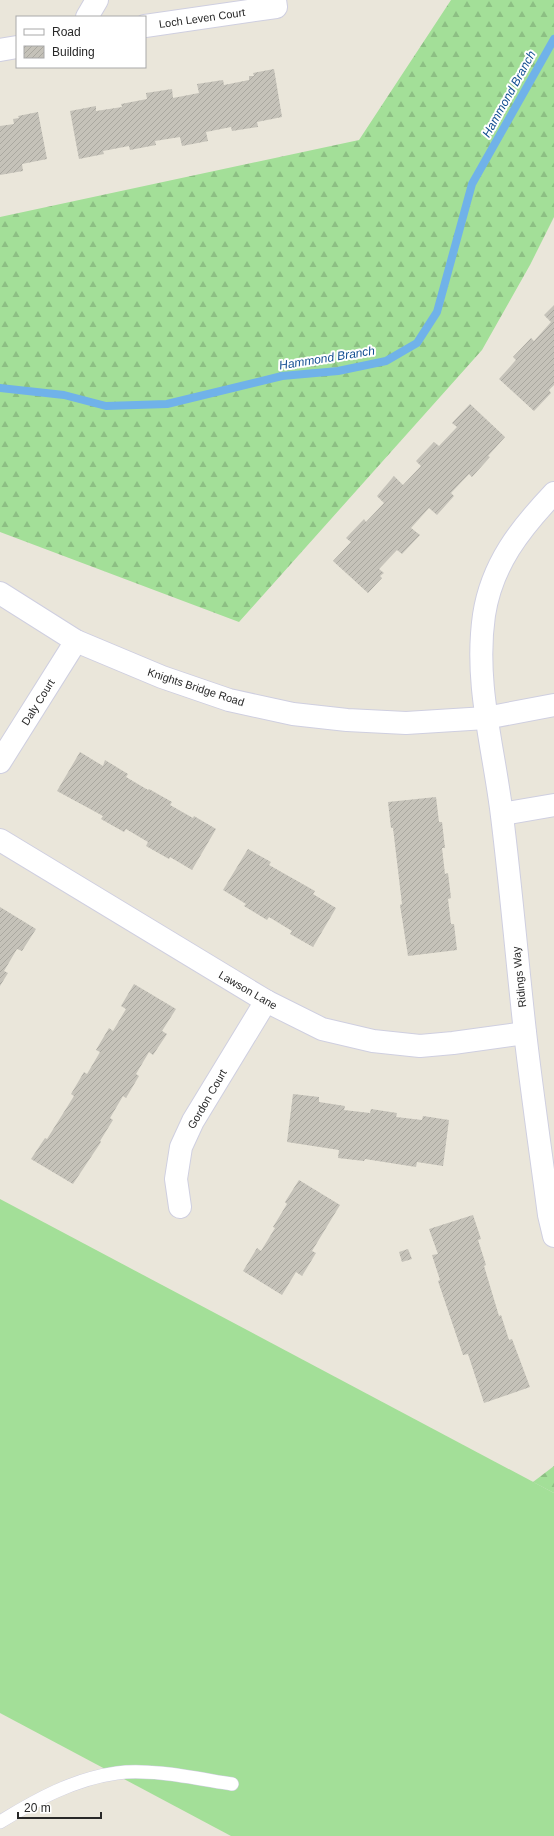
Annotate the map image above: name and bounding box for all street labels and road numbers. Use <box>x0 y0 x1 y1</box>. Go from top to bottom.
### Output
street label: Loch Leven Court <box>158 6 246 30</box>
street label: Knights Bridge Road <box>146 666 246 708</box>
street label: Daly Court <box>19 677 57 727</box>
street label: Ridings Way <box>510 945 528 1008</box>
street label: Lawson Lane <box>217 968 279 1012</box>
street label: Gordon Court <box>185 1067 229 1131</box>

